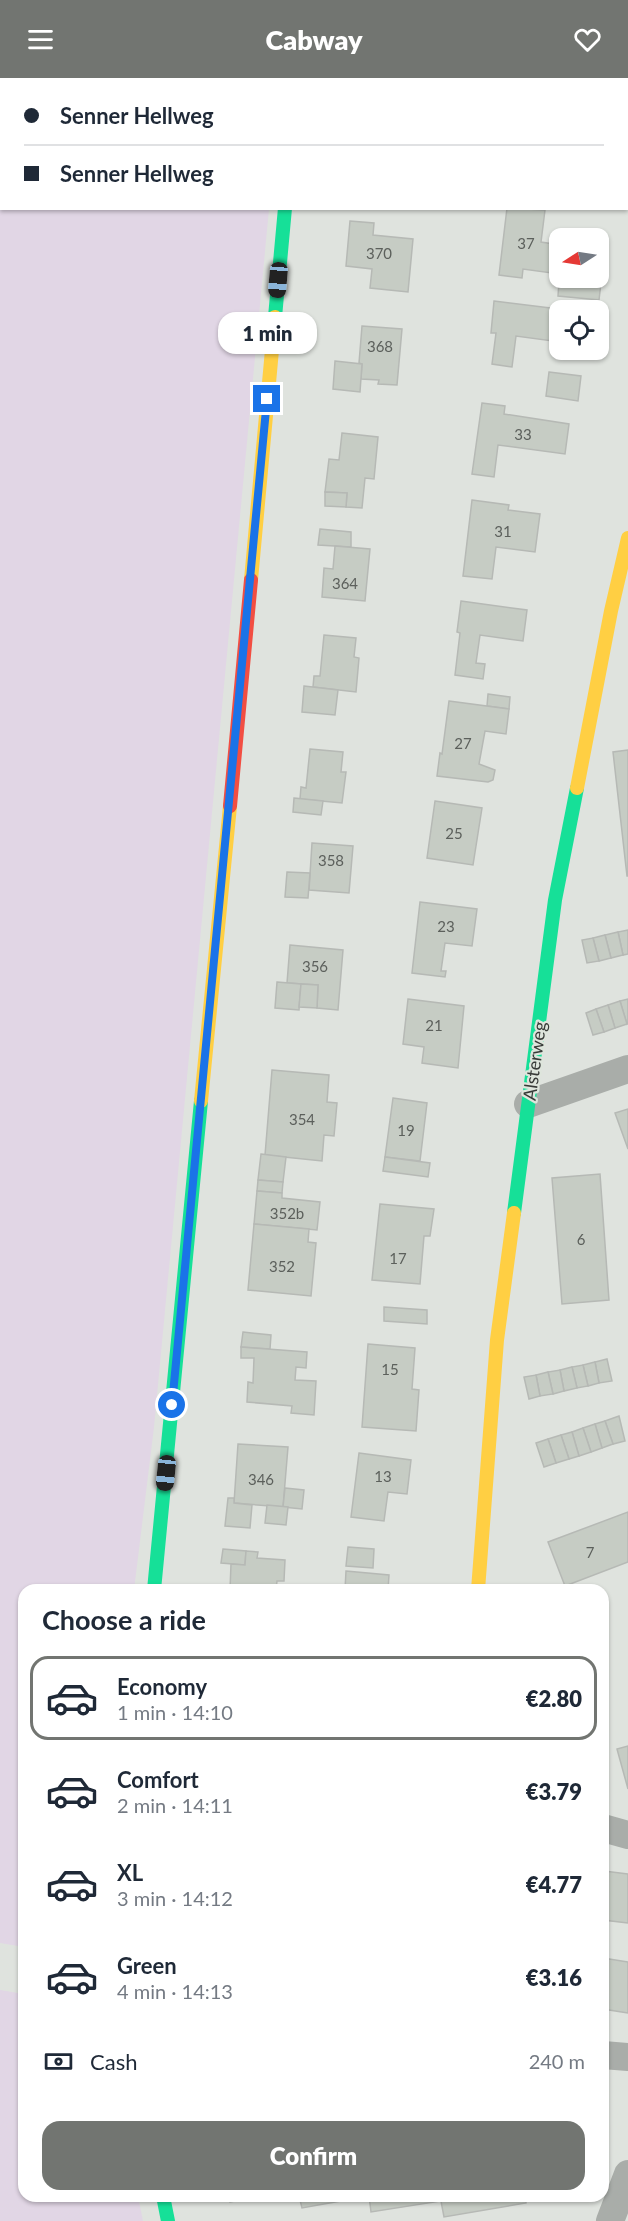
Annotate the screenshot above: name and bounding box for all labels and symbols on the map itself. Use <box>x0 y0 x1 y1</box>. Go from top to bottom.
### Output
north arrow <box>549 228 609 288</box>
house number: 37 <box>517 234 535 252</box>
house number: 370 <box>366 244 392 262</box>
car <box>267 261 289 299</box>
callout: 1 min <box>218 312 316 354</box>
house number: 368 <box>367 337 393 355</box>
route end <box>253 385 280 412</box>
house number: 33 <box>514 425 532 443</box>
house number: 31 <box>494 522 512 540</box>
house number: 364 <box>332 574 358 592</box>
house number: 27 <box>454 734 472 752</box>
house number: 25 <box>445 824 463 842</box>
house number: 358 <box>318 851 344 869</box>
house number: 23 <box>437 917 455 935</box>
house number: 356 <box>302 957 328 975</box>
house number: 21 <box>425 1016 443 1034</box>
street label: Alsterweg <box>518 1020 550 1102</box>
house number: 354 <box>289 1110 315 1128</box>
house number: 19 <box>397 1121 415 1139</box>
house number: 352b <box>270 1204 304 1222</box>
house number: 6 <box>577 1230 586 1248</box>
house number: 17 <box>389 1249 407 1267</box>
house number: 352 <box>269 1257 295 1275</box>
house number: 15 <box>381 1360 399 1378</box>
route start <box>158 1391 185 1418</box>
car <box>155 1454 177 1492</box>
house number: 13 <box>374 1467 392 1485</box>
house number: 346 <box>248 1470 274 1488</box>
house number: 7 <box>586 1543 595 1561</box>

